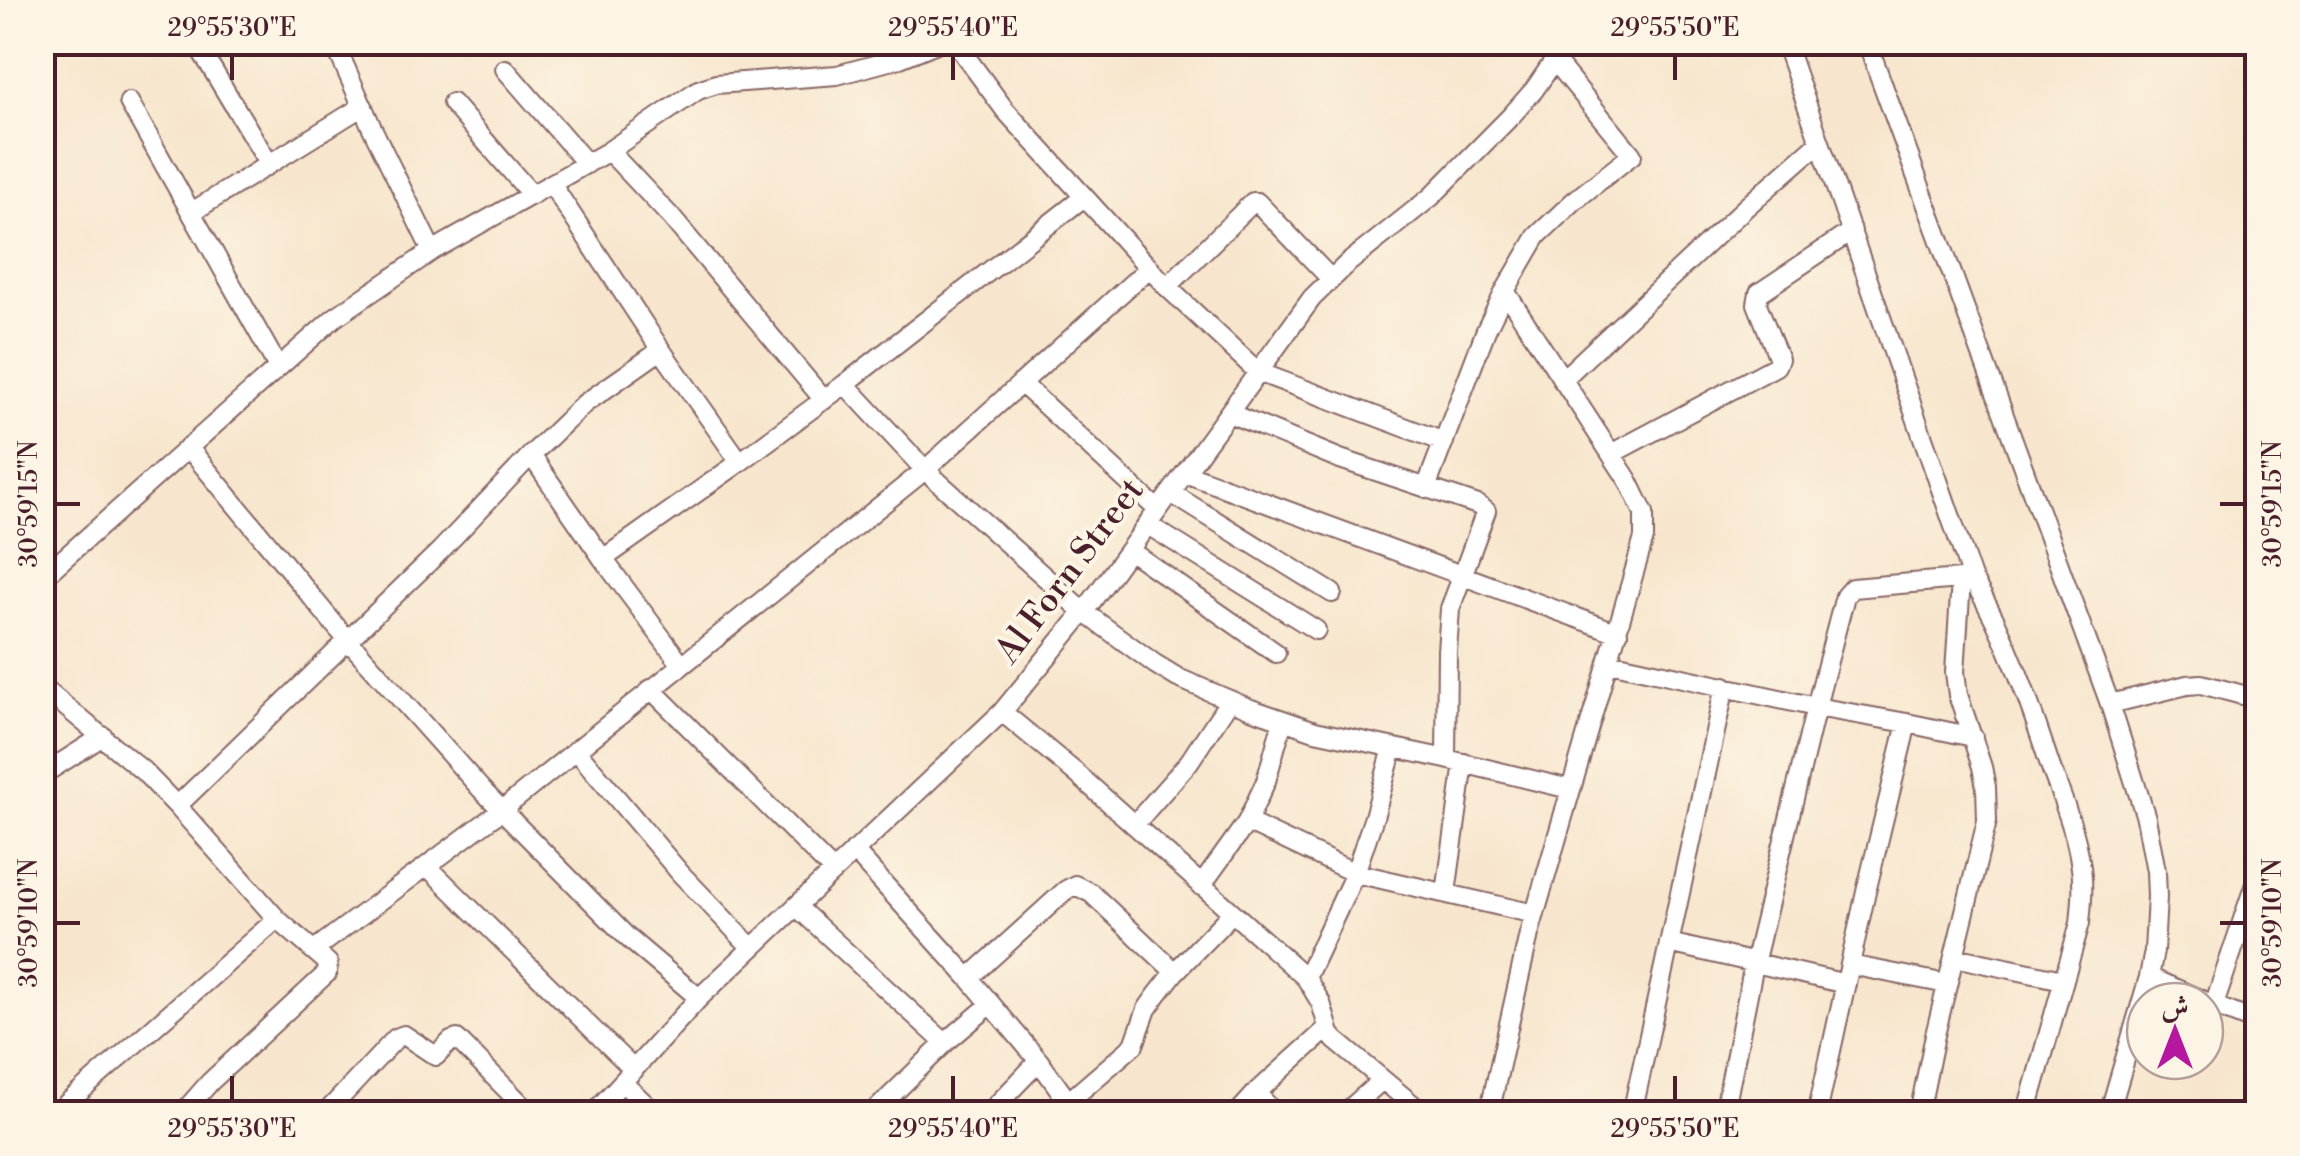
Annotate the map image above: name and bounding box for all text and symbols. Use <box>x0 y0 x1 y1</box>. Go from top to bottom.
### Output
text: 29°55'30"E <box>167 13 297 44</box>
text: 29°55'40"E <box>888 13 1018 44</box>
text: 29°55'50"E <box>1610 13 1740 44</box>
text: 30°59'15"N <box>14 440 45 568</box>
text: 30°59'15"N <box>2258 440 2289 568</box>
street label: Al Forn Street <box>986 470 1154 673</box>
text: 30°59'10"N <box>14 858 45 988</box>
text: 30°59'10"N <box>2258 858 2289 988</box>
north arrow <box>2125 981 2225 1081</box>
text: ش <box>2161 990 2189 1025</box>
text: 29°55'30"E <box>167 1114 297 1145</box>
text: 29°55'40"E <box>888 1114 1018 1145</box>
text: 29°55'50"E <box>1610 1114 1740 1145</box>

